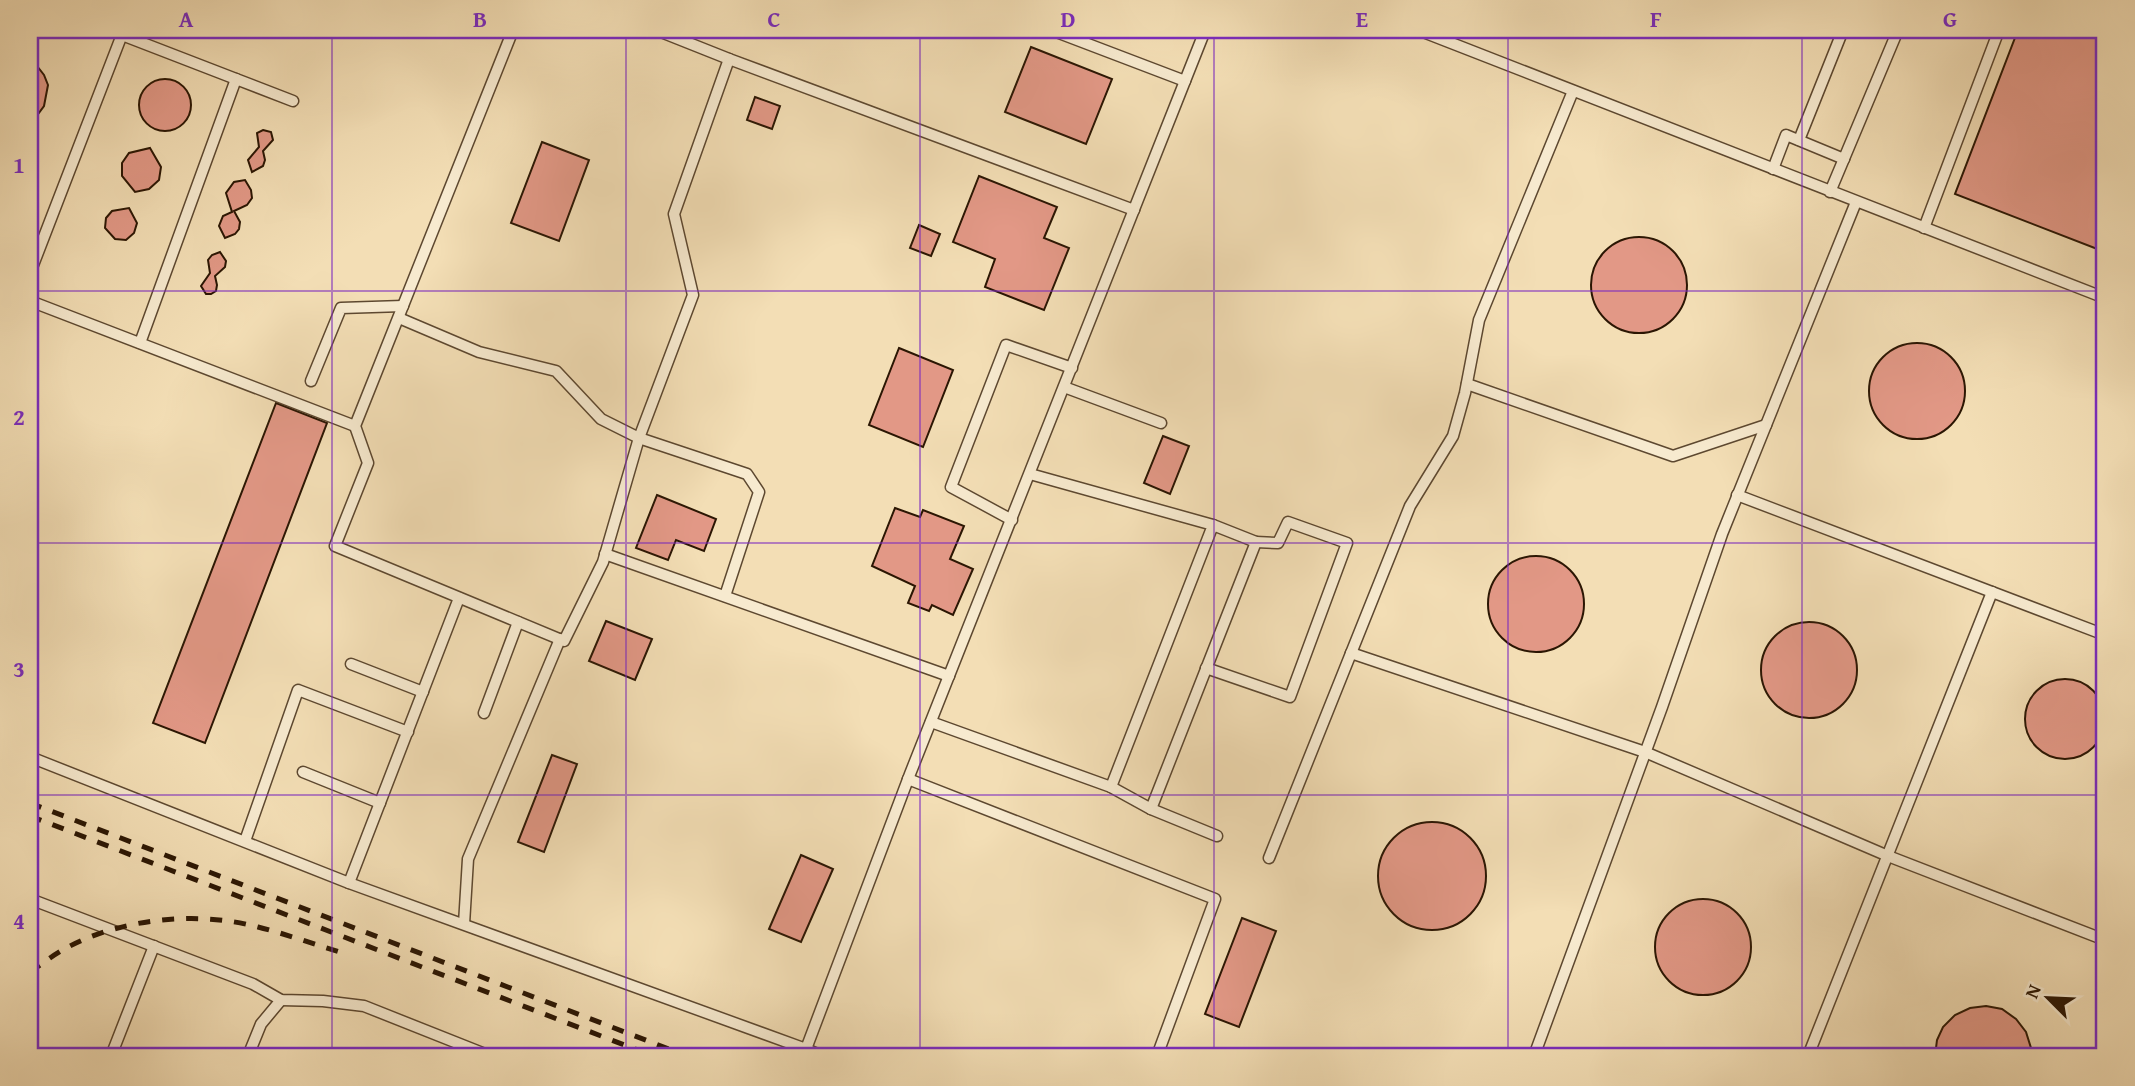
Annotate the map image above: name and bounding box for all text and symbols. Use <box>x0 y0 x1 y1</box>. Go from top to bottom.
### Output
text: A <box>179 2 194 35</box>
text: B <box>473 2 487 35</box>
text: C <box>767 2 781 35</box>
text: D <box>1061 2 1076 35</box>
text: E <box>1356 2 1368 35</box>
text: F <box>1650 2 1662 35</box>
text: G <box>1943 2 1957 35</box>
text: 1 <box>13 148 25 181</box>
text: 2 <box>13 400 25 433</box>
text: 3 <box>13 652 25 685</box>
text: 4 <box>13 904 25 937</box>
north arrow <box>2012 964 2082 1034</box>
text: N <box>2017 979 2048 1003</box>

